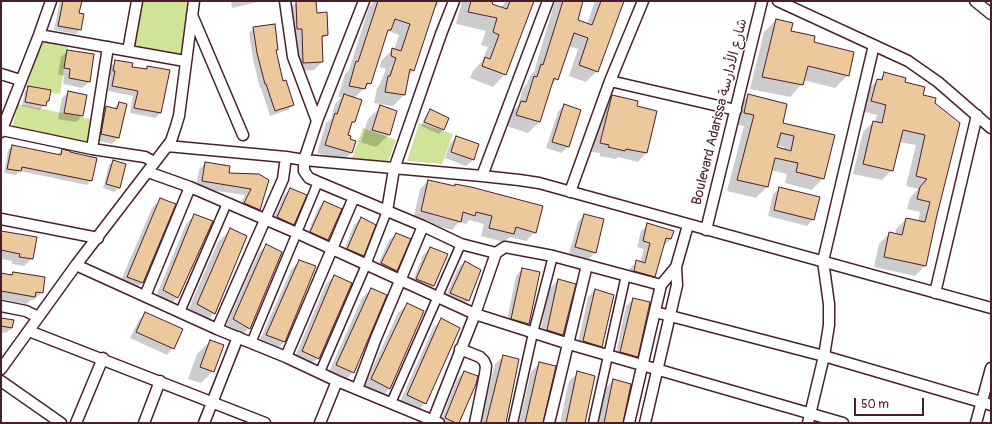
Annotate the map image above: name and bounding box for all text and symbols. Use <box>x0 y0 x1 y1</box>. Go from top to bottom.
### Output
street label: Boulevard Adarissa شارع الأدارسة <box>689 17 751 207</box>
scale bar <box>856 390 926 416</box>
text: 50 m <box>861 397 889 412</box>

